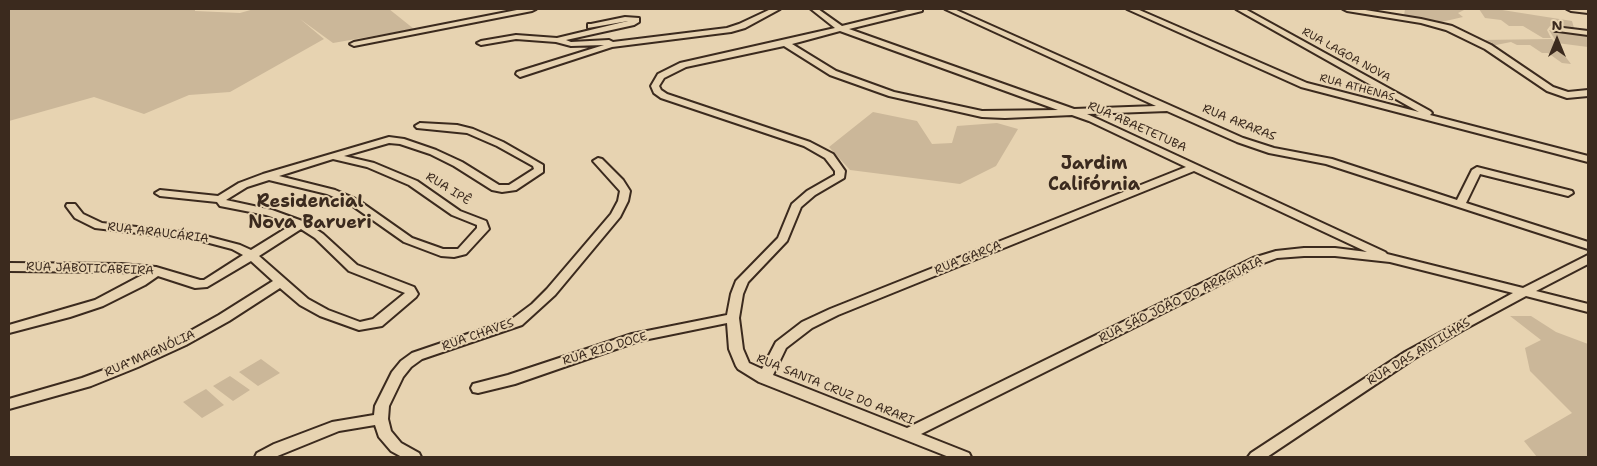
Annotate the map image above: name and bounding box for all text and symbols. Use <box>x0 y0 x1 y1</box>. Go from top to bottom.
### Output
north arrow <box>1532 15 1582 65</box>
text: N <box>1551 16 1563 34</box>
street label: RUA LAGOA NOVA <box>1299 25 1393 85</box>
street label: RUA ATHENAS <box>1318 72 1396 104</box>
street label: RUA ABAETETUBA <box>1085 99 1189 155</box>
street label: RUA ARARAS <box>1200 102 1278 144</box>
district label: Jardim Califórnia <box>1048 153 1140 195</box>
street label: RUA IPÊ <box>423 170 473 208</box>
district label: Residencial Nova Barueri <box>248 191 372 233</box>
street label: RUA ARAUCÁRIA <box>107 220 209 246</box>
street label: RUA GARÇA <box>932 238 1004 278</box>
street label: RUA SÃO JOÃO DO ARAGUAIA <box>1097 254 1265 346</box>
street label: RUA JABOTICABEIRA <box>26 260 154 278</box>
street label: RUA CHAVES <box>440 316 516 354</box>
street label: RUA DAS ANTILHAS <box>1365 316 1473 388</box>
street label: RUA MAGNÓLIA <box>103 328 197 380</box>
street label: RUA RIO DOCE <box>561 329 649 369</box>
street label: RUA SANTA CRUZ DO ARARI <box>754 352 916 428</box>

